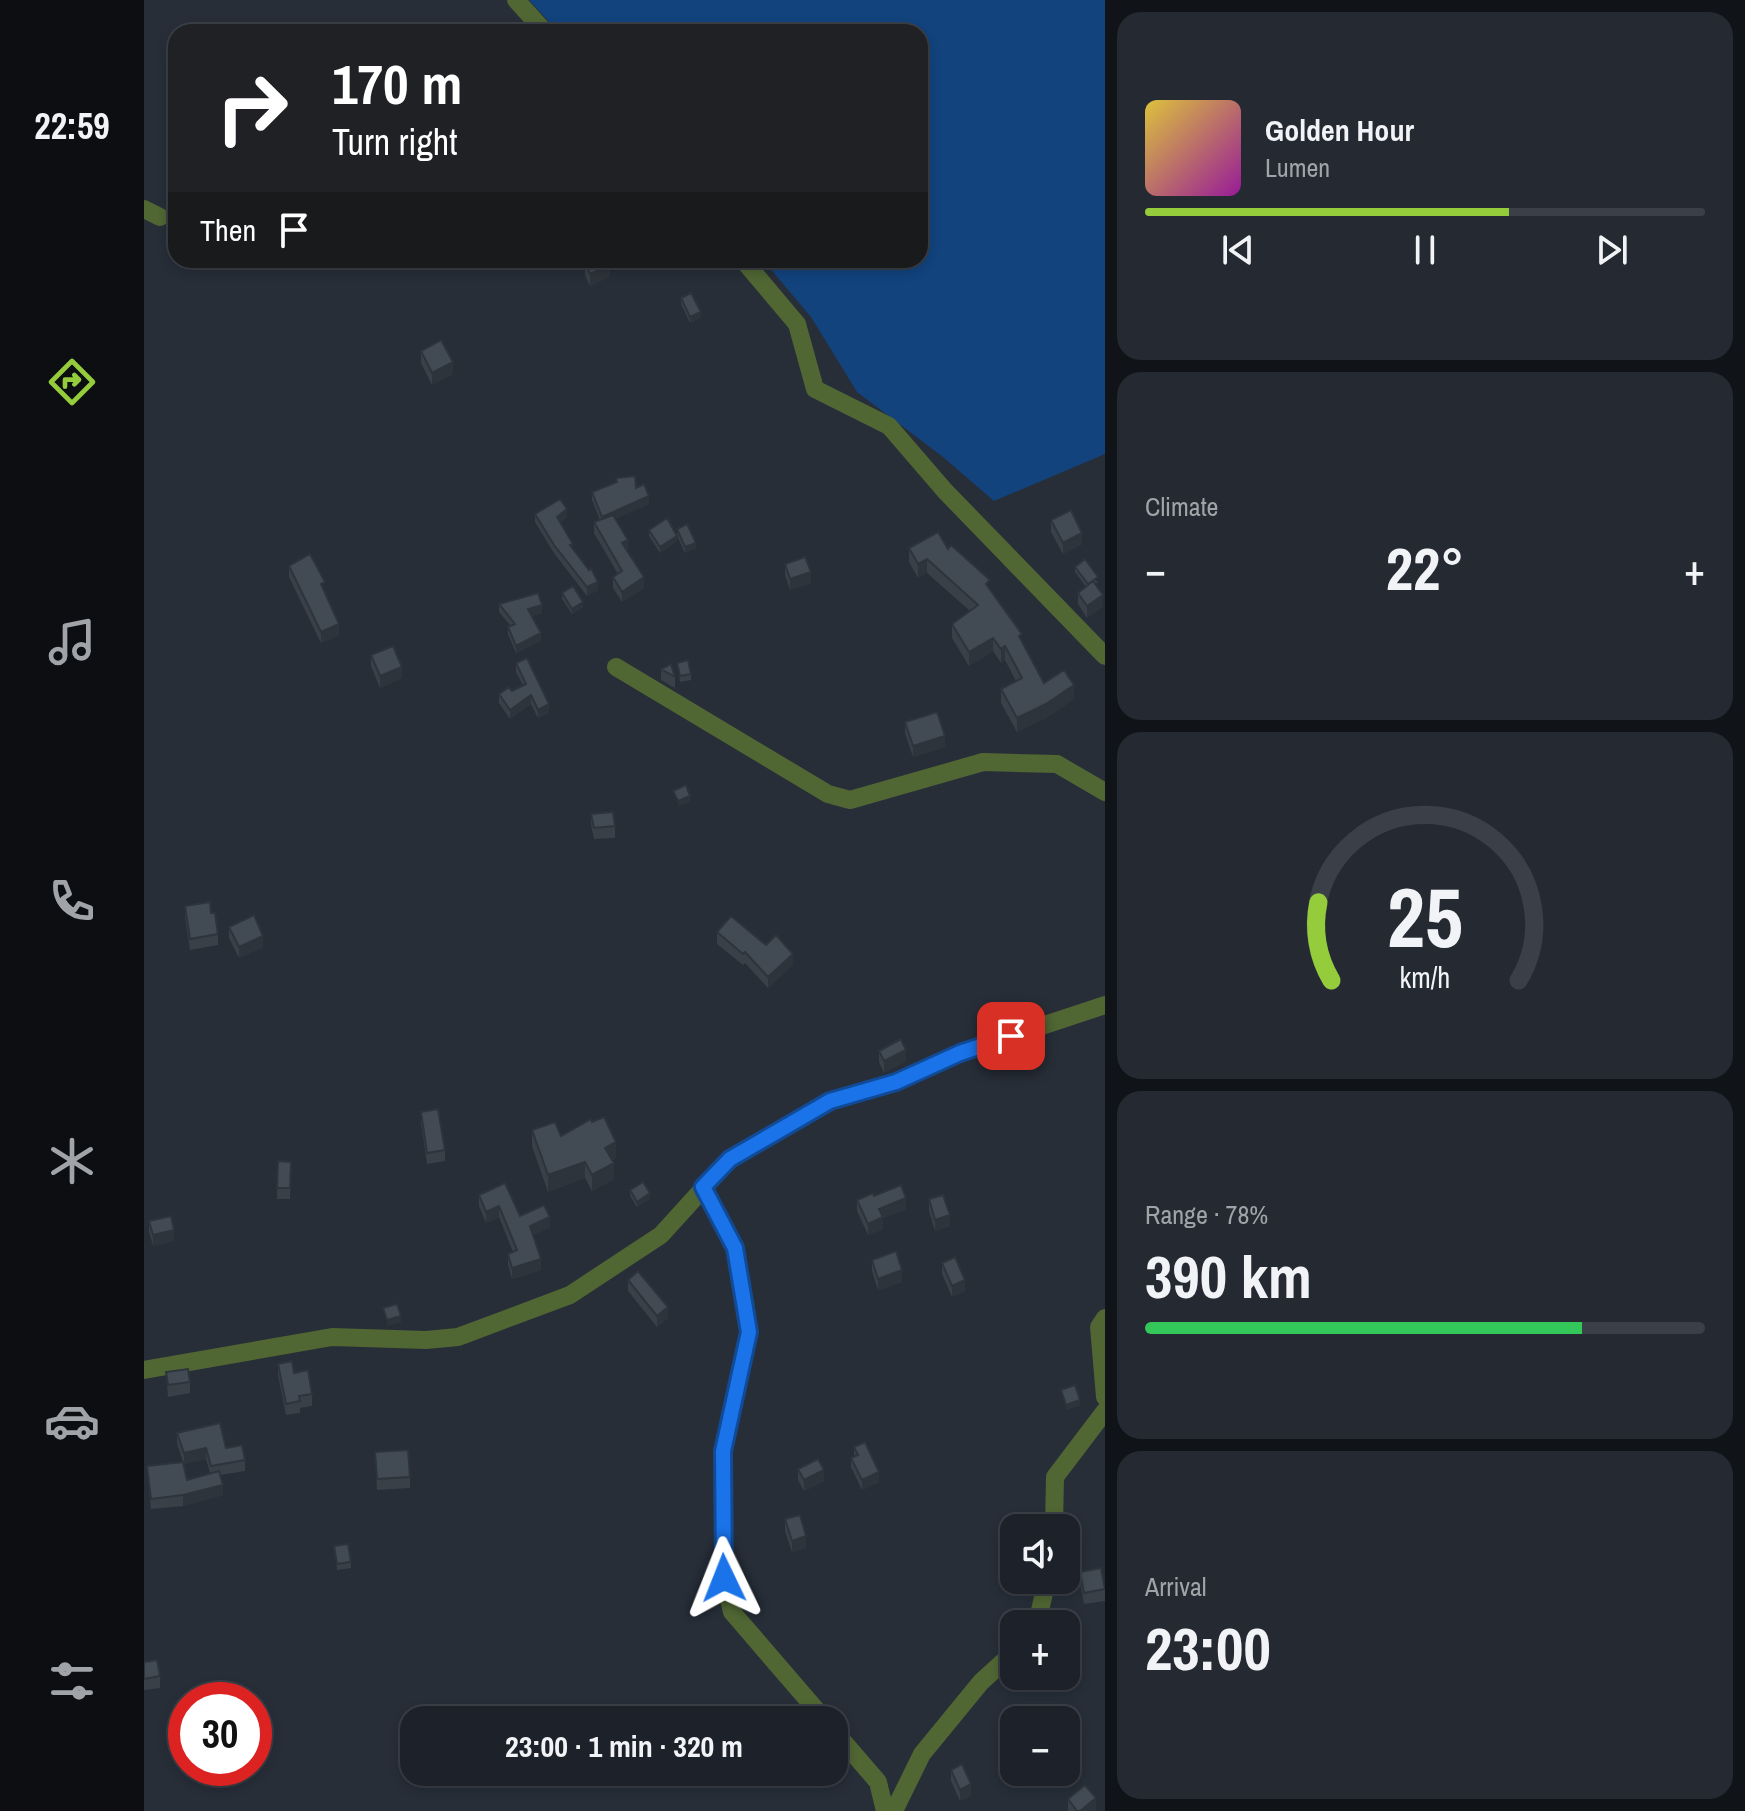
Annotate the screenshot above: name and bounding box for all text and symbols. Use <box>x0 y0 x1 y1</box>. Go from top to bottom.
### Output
text: 170 m <box>332 46 462 121</box>
icon: right <box>200 56 304 160</box>
text: 22:59 <box>34 102 110 150</box>
text: Golden Hour <box>1265 110 1414 150</box>
text: Turn right <box>332 118 457 166</box>
text: Lumen <box>1265 150 1330 185</box>
icon: arrive <box>272 208 316 252</box>
text: Then <box>200 210 256 250</box>
icon: previous <box>1216 228 1260 272</box>
icon: pause <box>1403 228 1447 272</box>
icon: next <box>1590 228 1634 272</box>
icon: directions <box>44 354 100 410</box>
text: Climate <box>1145 489 1218 524</box>
text: 22° <box>1386 528 1464 609</box>
text: − <box>1145 539 1166 599</box>
text: + <box>1684 539 1705 599</box>
icon: music <box>44 614 100 670</box>
text: 25 <box>1387 861 1463 973</box>
icon: phone <box>44 873 100 929</box>
text: km/h <box>1400 959 1450 998</box>
pin <box>977 1002 1045 1070</box>
icon: arrive <box>989 1014 1033 1058</box>
icon: climate <box>44 1133 100 1189</box>
text: Range · 78% <box>1145 1197 1268 1232</box>
text: 390 km <box>1145 1236 1312 1317</box>
icon: car <box>44 1393 100 1449</box>
map controls <box>1000 1514 1080 1786</box>
button: sound <box>1000 1514 1080 1594</box>
position arrow <box>682 1536 766 1620</box>
text: Arrival <box>1145 1569 1207 1604</box>
text: 23:00 <box>1145 1608 1271 1689</box>
button: + <box>1000 1610 1080 1690</box>
icon: filters <box>44 1653 100 1709</box>
speed limit sign: 30 <box>168 1682 272 1786</box>
button: − <box>1000 1706 1080 1786</box>
text: 23:00 · 1 min · 320 m <box>505 1726 743 1766</box>

